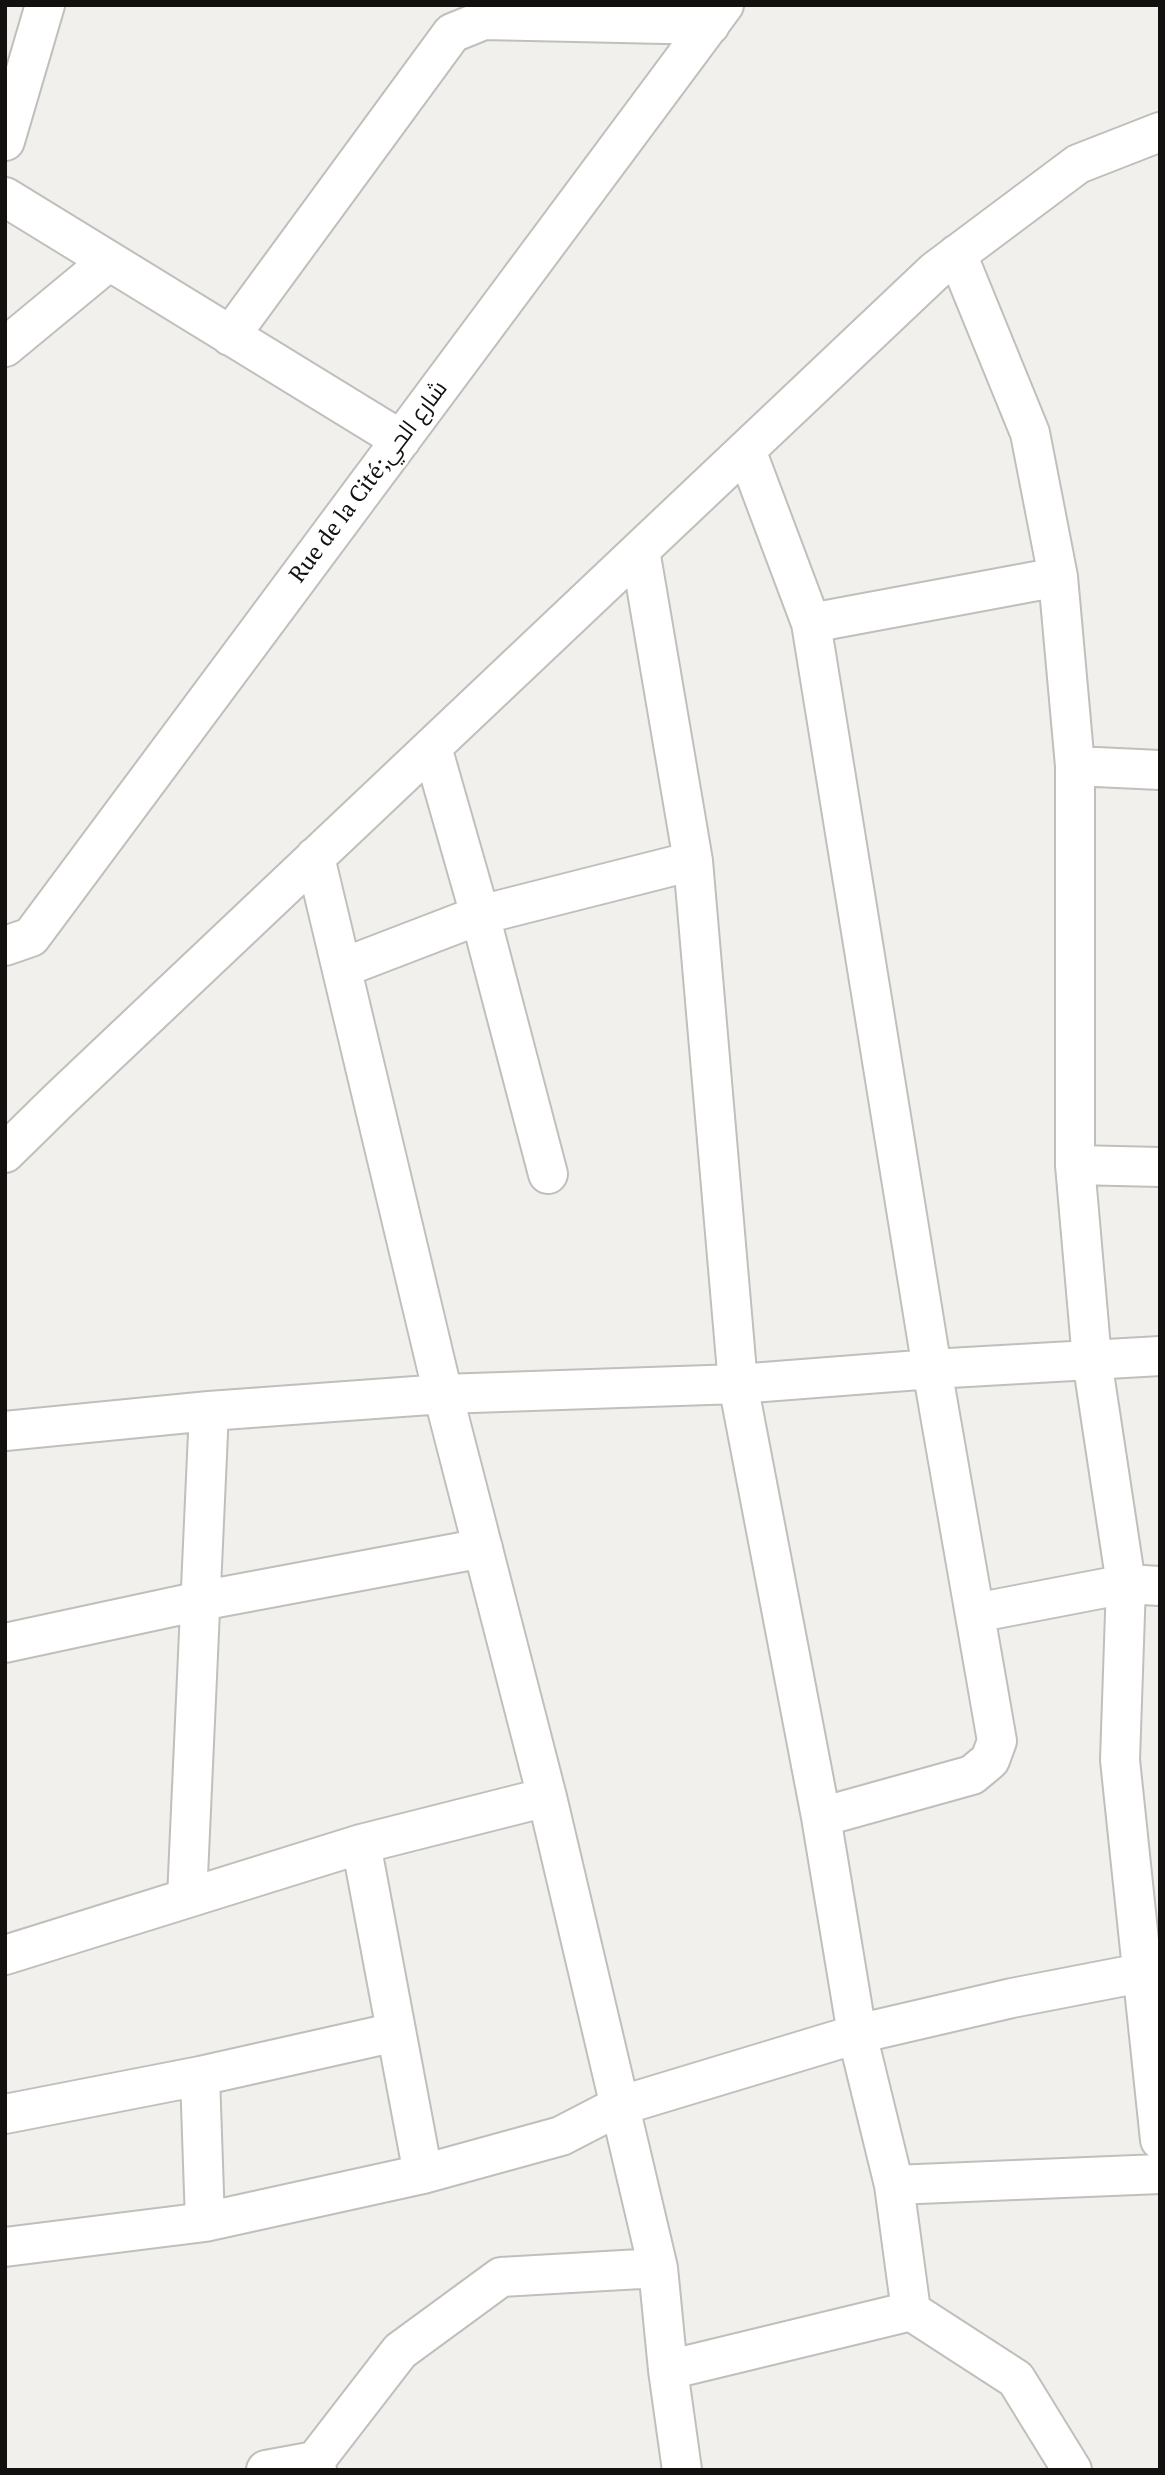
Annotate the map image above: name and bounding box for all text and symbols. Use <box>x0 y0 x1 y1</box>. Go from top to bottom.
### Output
street label: Rue de la Cité;شارع الحي <box>284 376 454 588</box>

